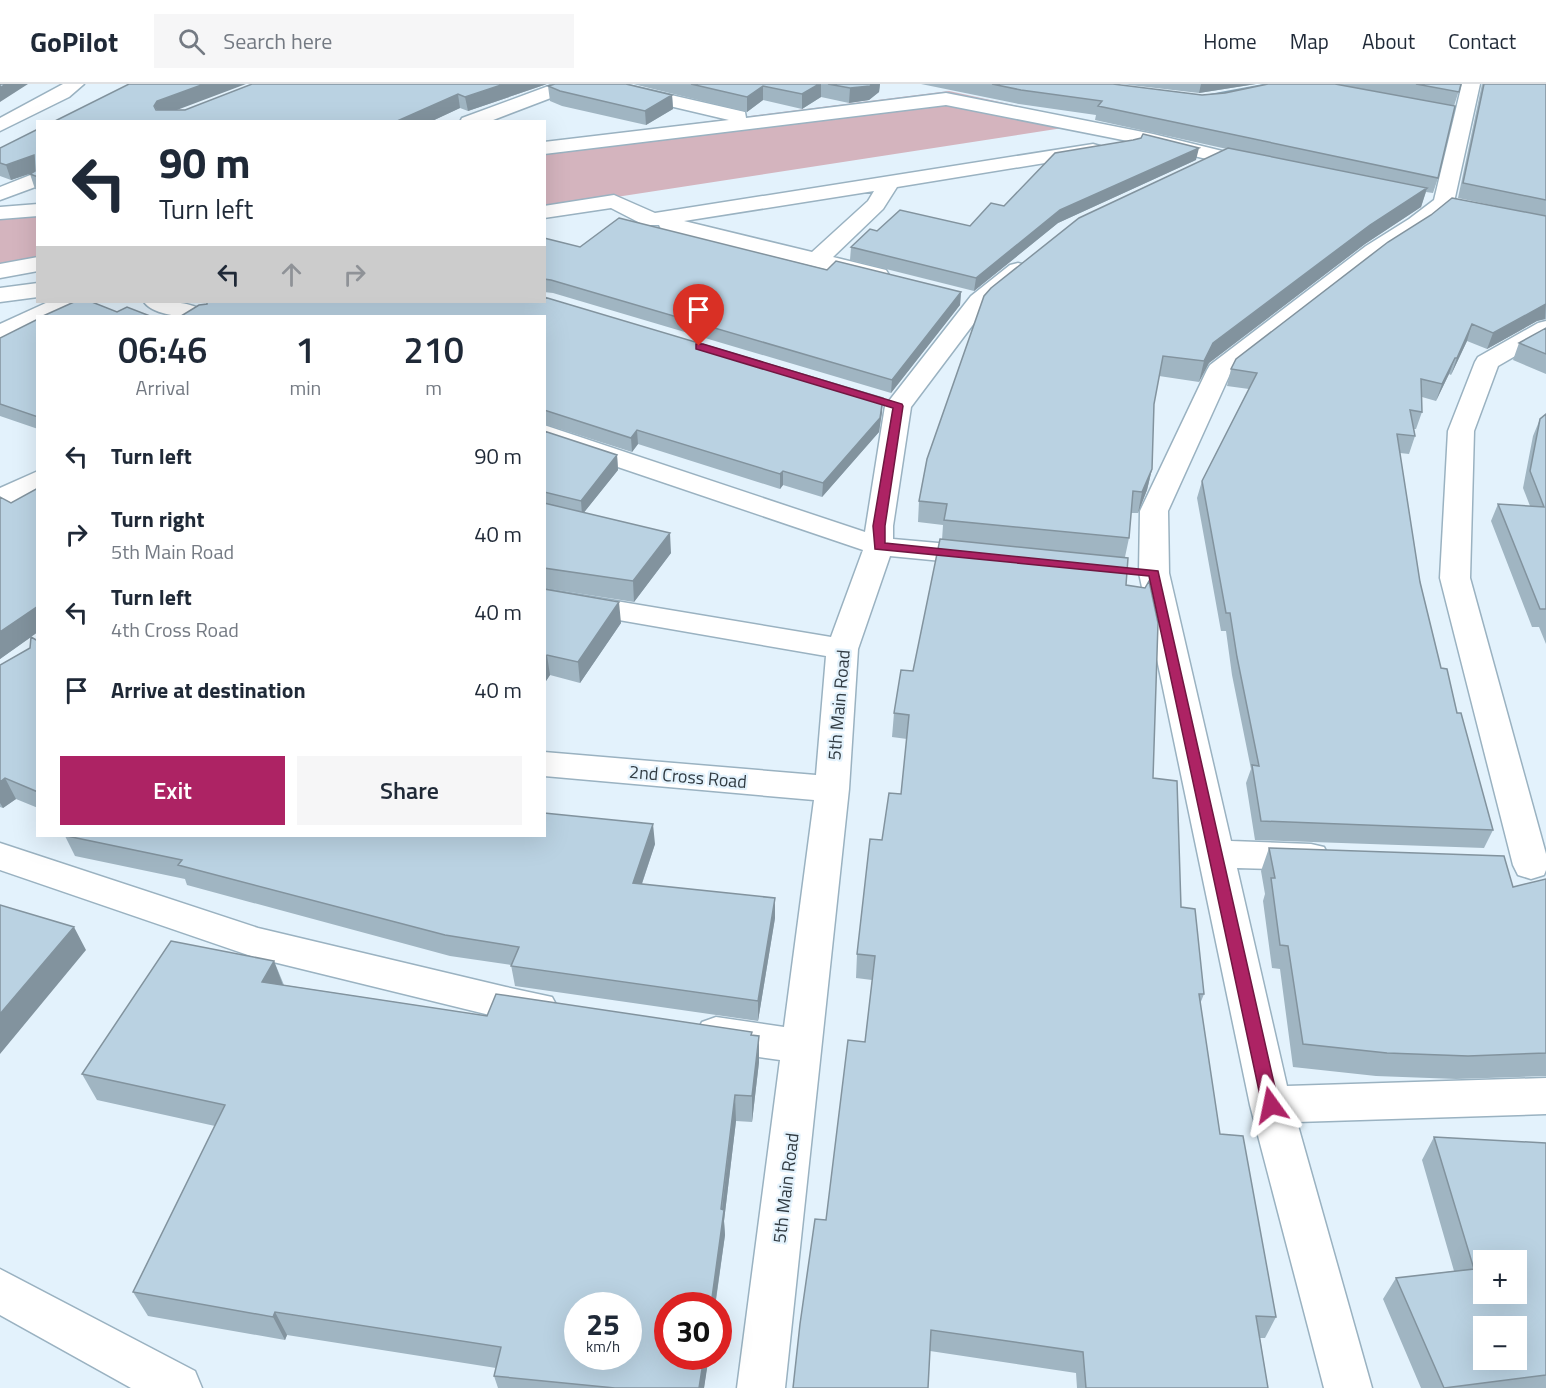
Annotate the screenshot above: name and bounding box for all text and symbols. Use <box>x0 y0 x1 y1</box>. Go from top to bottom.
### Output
search box <box>154 14 574 68</box>
text: GoPilot <box>30 20 118 63</box>
text: Search here <box>223 24 332 58</box>
icon: search <box>175 25 208 58</box>
text: Home <box>1203 25 1257 57</box>
text: Map <box>1290 25 1329 57</box>
text: About <box>1362 25 1415 57</box>
text: Contact <box>1448 25 1516 57</box>
text: 90 m <box>159 130 251 194</box>
icon: left <box>60 144 138 222</box>
text: Turn left <box>159 188 253 229</box>
icon: left <box>212 258 245 291</box>
icon: ahead <box>275 258 308 291</box>
icon: right <box>338 258 371 291</box>
pin <box>673 284 724 346</box>
icon: arrive <box>682 293 715 326</box>
text: 06:46 <box>118 322 207 377</box>
text: 1 <box>295 322 315 377</box>
text: 210 <box>403 322 464 377</box>
text: Arrival <box>136 372 190 403</box>
text: min <box>289 372 321 403</box>
text: m <box>425 372 442 403</box>
text: Turn left <box>111 439 192 473</box>
text: 90 m <box>474 439 522 473</box>
icon: left <box>60 440 93 473</box>
text: Turn right <box>111 502 205 536</box>
text: 40 m <box>474 517 522 551</box>
icon: right <box>60 518 93 551</box>
text: 5th Main Road <box>111 536 234 567</box>
text: Turn left <box>111 580 192 614</box>
text: 40 m <box>474 595 522 629</box>
icon: left <box>60 596 93 629</box>
text: 4th Cross Road <box>111 614 239 645</box>
street label: 5th Main Road <box>820 649 857 761</box>
text: Arrive at destination <box>111 673 306 707</box>
text: 40 m <box>474 673 522 707</box>
icon: arrive <box>60 674 93 707</box>
button: Exit <box>60 756 285 825</box>
button: Share <box>297 756 522 825</box>
street label: 2nd Cross Road <box>628 758 748 795</box>
position arrow <box>1239 1073 1303 1137</box>
street label: 5th Main Road <box>765 1131 806 1245</box>
map controls <box>1473 1250 1527 1370</box>
button: + <box>1473 1250 1527 1304</box>
speed limit sign: 30 <box>654 1292 732 1370</box>
text: 25 <box>586 1301 620 1347</box>
button: − <box>1473 1316 1527 1370</box>
text: km/h <box>586 1335 620 1358</box>

